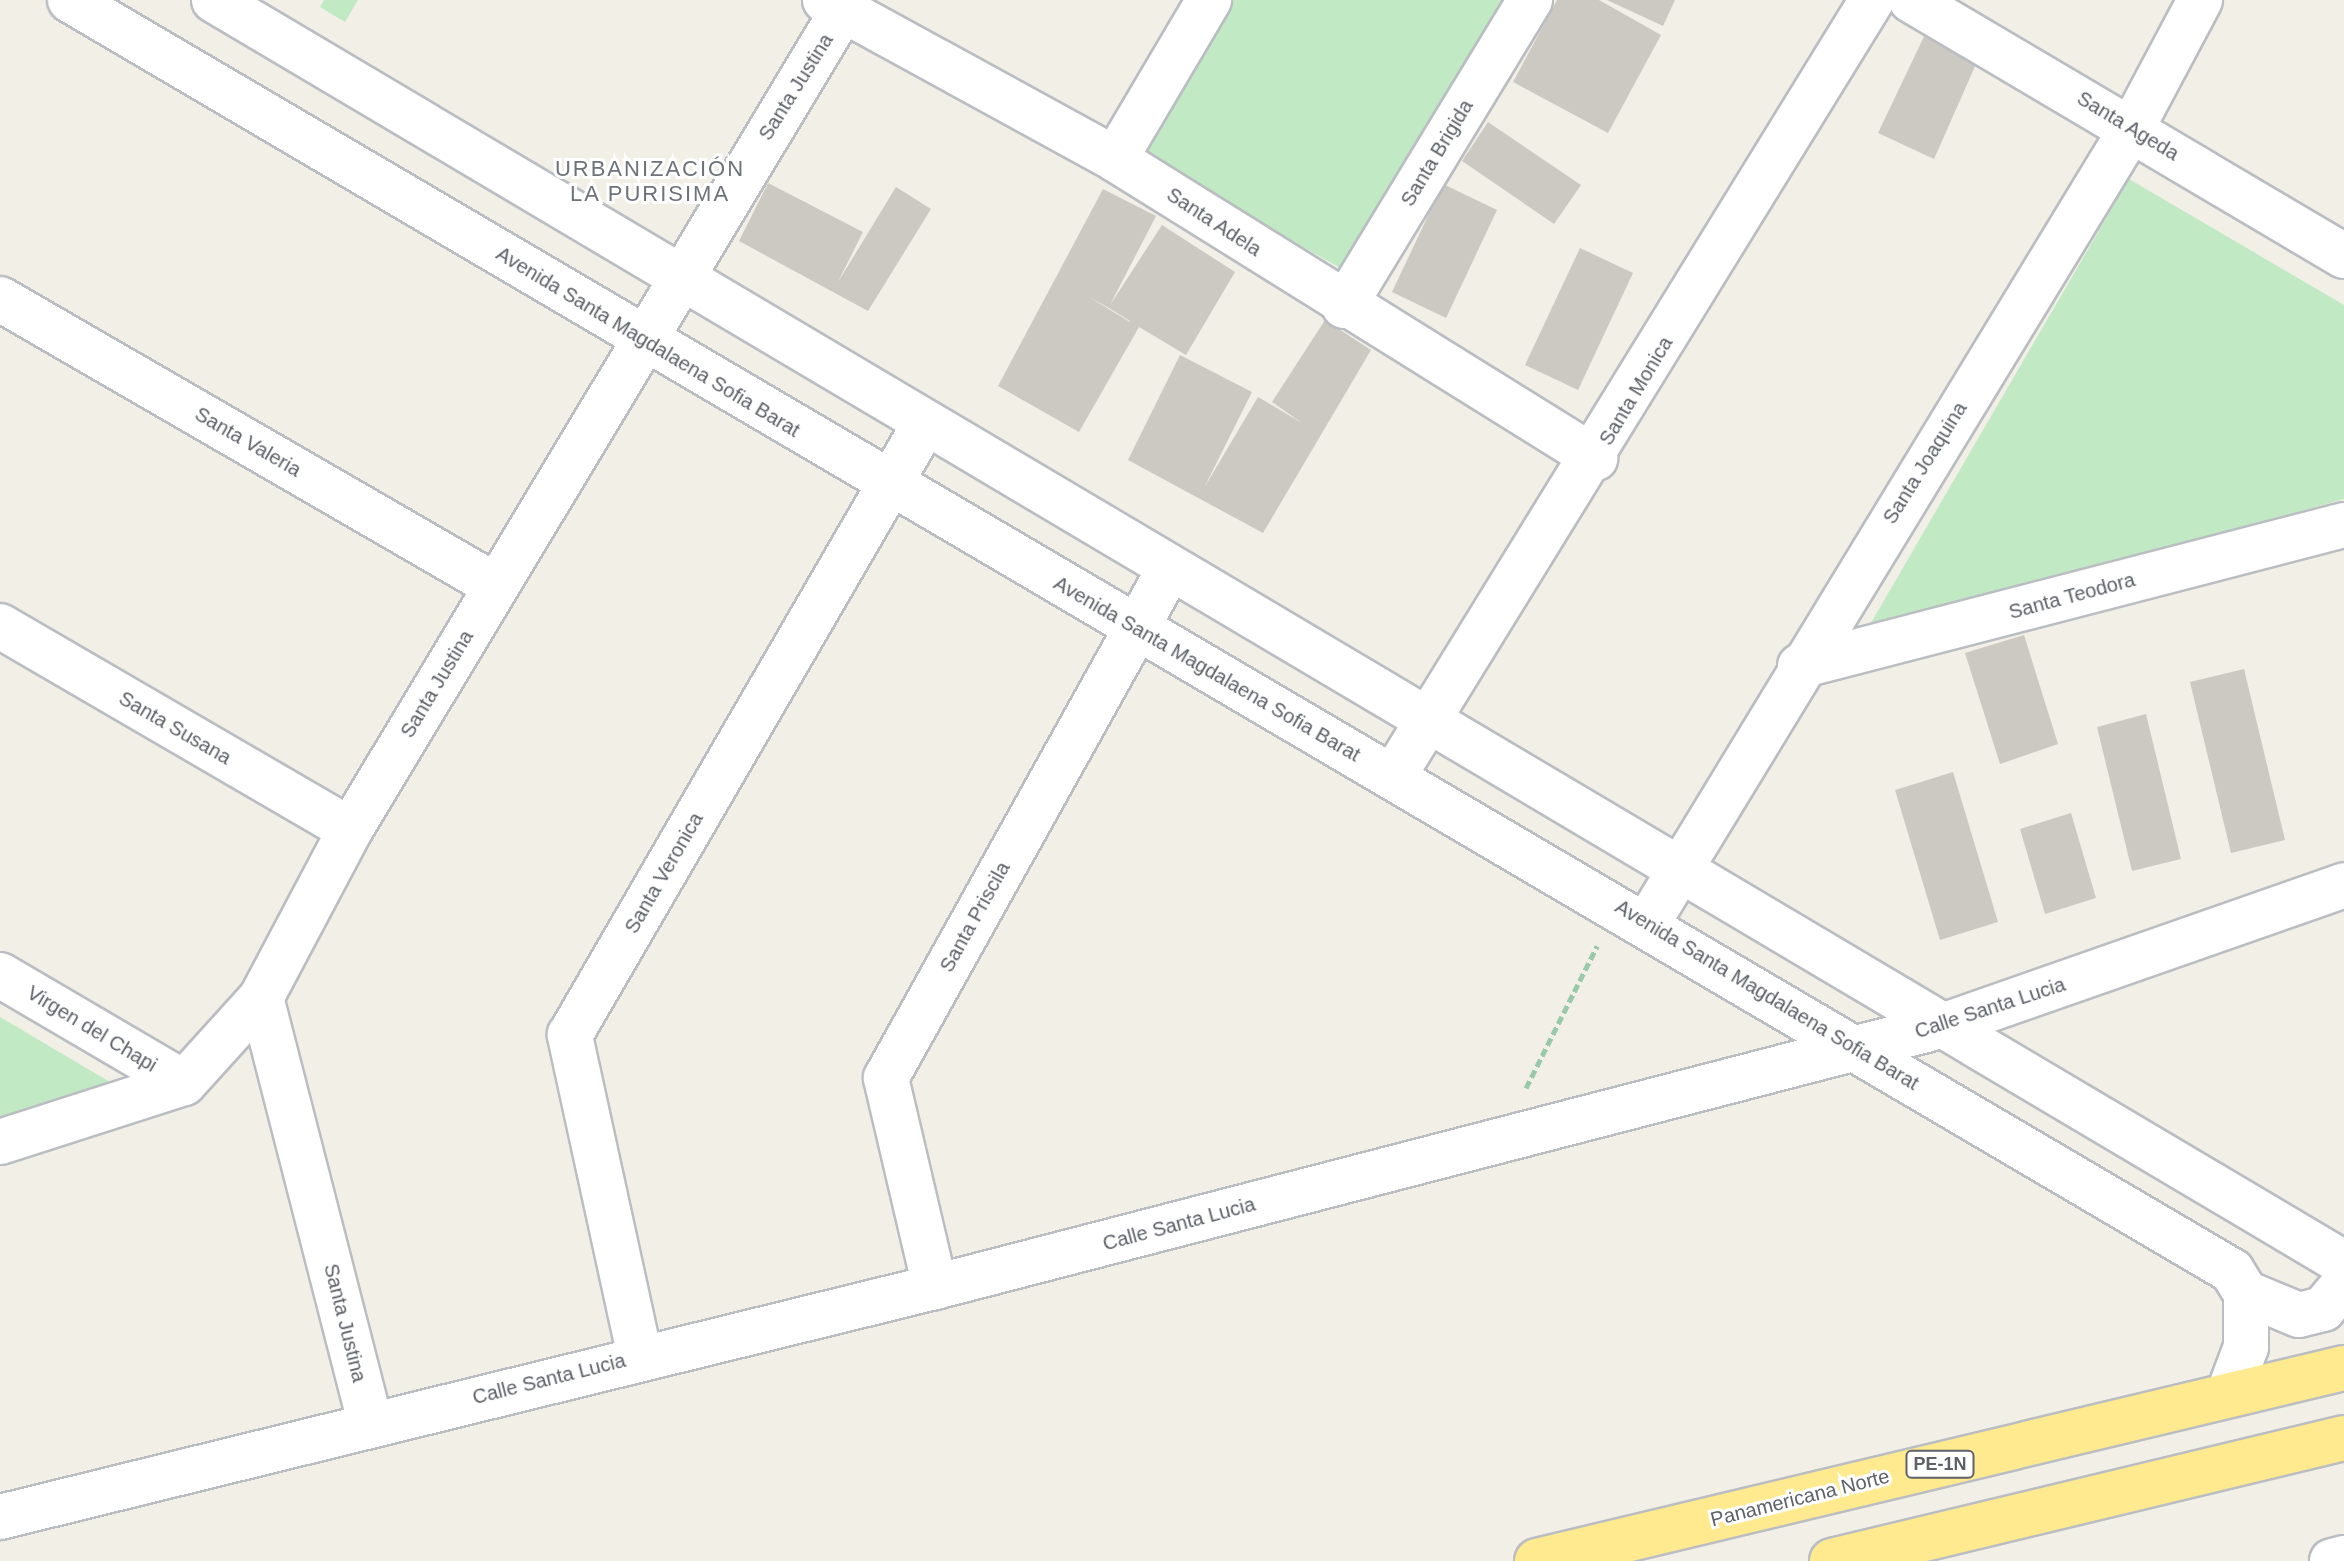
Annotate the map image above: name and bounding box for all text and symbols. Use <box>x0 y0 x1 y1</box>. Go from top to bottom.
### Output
street label: Santa Justina <box>754 29 838 145</box>
street label: Santa Ageda <box>2072 86 2184 166</box>
street label: Santa Brigida <box>1396 95 1478 211</box>
district label: URBANIZACIÓN LA PURISIMA <box>555 155 745 206</box>
street label: Santa Adela <box>1162 182 1266 262</box>
street label: Avenida Santa Magdalaena Sofia Barat <box>492 242 804 442</box>
street label: Santa Monica <box>1594 332 1678 450</box>
street label: Santa Joaquina <box>1878 398 1972 528</box>
street label: Santa Valeria <box>191 402 305 482</box>
street label: Santa Teodora <box>2006 568 2138 624</box>
street label: Avenida Santa Magdalaena Sofia Barat <box>1049 571 1365 767</box>
street label: Santa Justina <box>396 626 478 742</box>
street label: Santa Susana <box>115 686 235 770</box>
street label: Santa Veronica <box>620 808 708 938</box>
street label: Santa Priscila <box>935 858 1015 976</box>
street label: Avenida Santa Magdalaena Sofia Barat <box>1611 895 1923 1095</box>
street label: Calle Santa Lucia <box>1912 972 2068 1044</box>
street label: Virgen del Chapi <box>23 981 161 1077</box>
street label: Calle Santa Lucia <box>1100 1192 1258 1256</box>
street label: Santa Justina <box>319 1261 371 1385</box>
street label: Calle Santa Lucia <box>470 1348 628 1410</box>
road number: PE-1N <box>1904 1450 1976 1478</box>
street label: Panamericana Norte <box>1708 1464 1892 1532</box>

